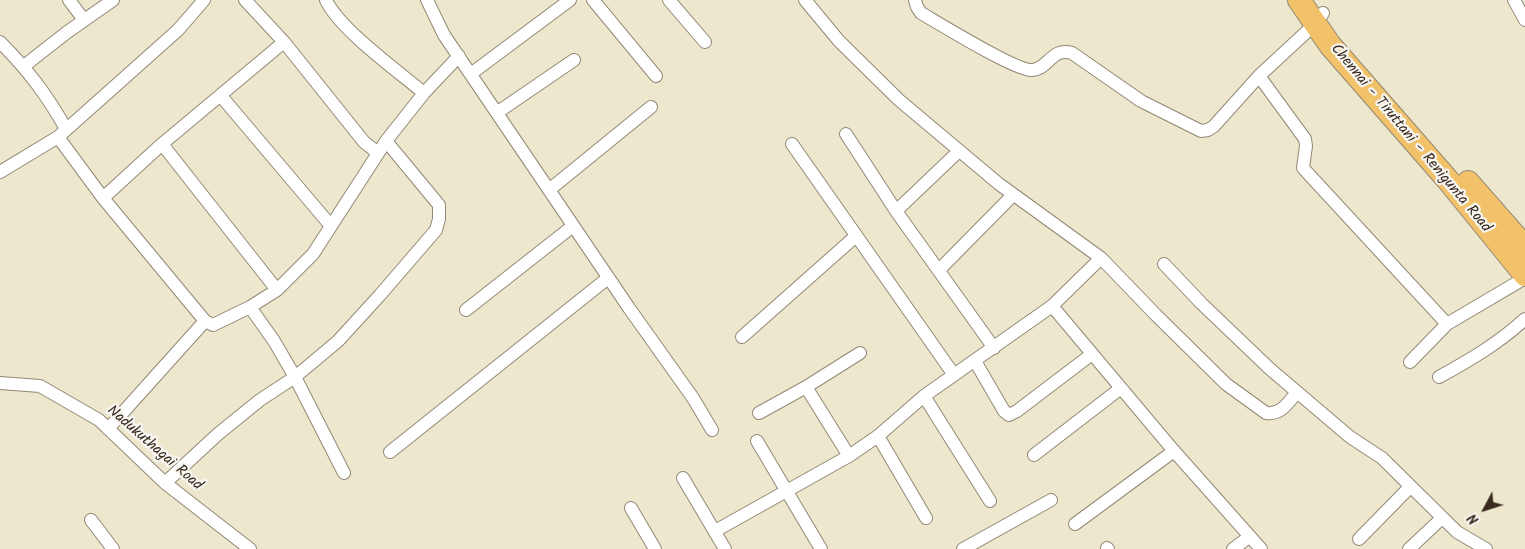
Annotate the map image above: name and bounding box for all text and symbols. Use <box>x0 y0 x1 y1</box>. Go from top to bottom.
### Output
street label: Chennai - Tiruttani - Renigunta Road <box>1326 41 1494 237</box>
street label: Nadukuthagai Road <box>102 403 206 495</box>
north arrow <box>1460 484 1510 534</box>
text: N <box>1462 508 1485 529</box>

